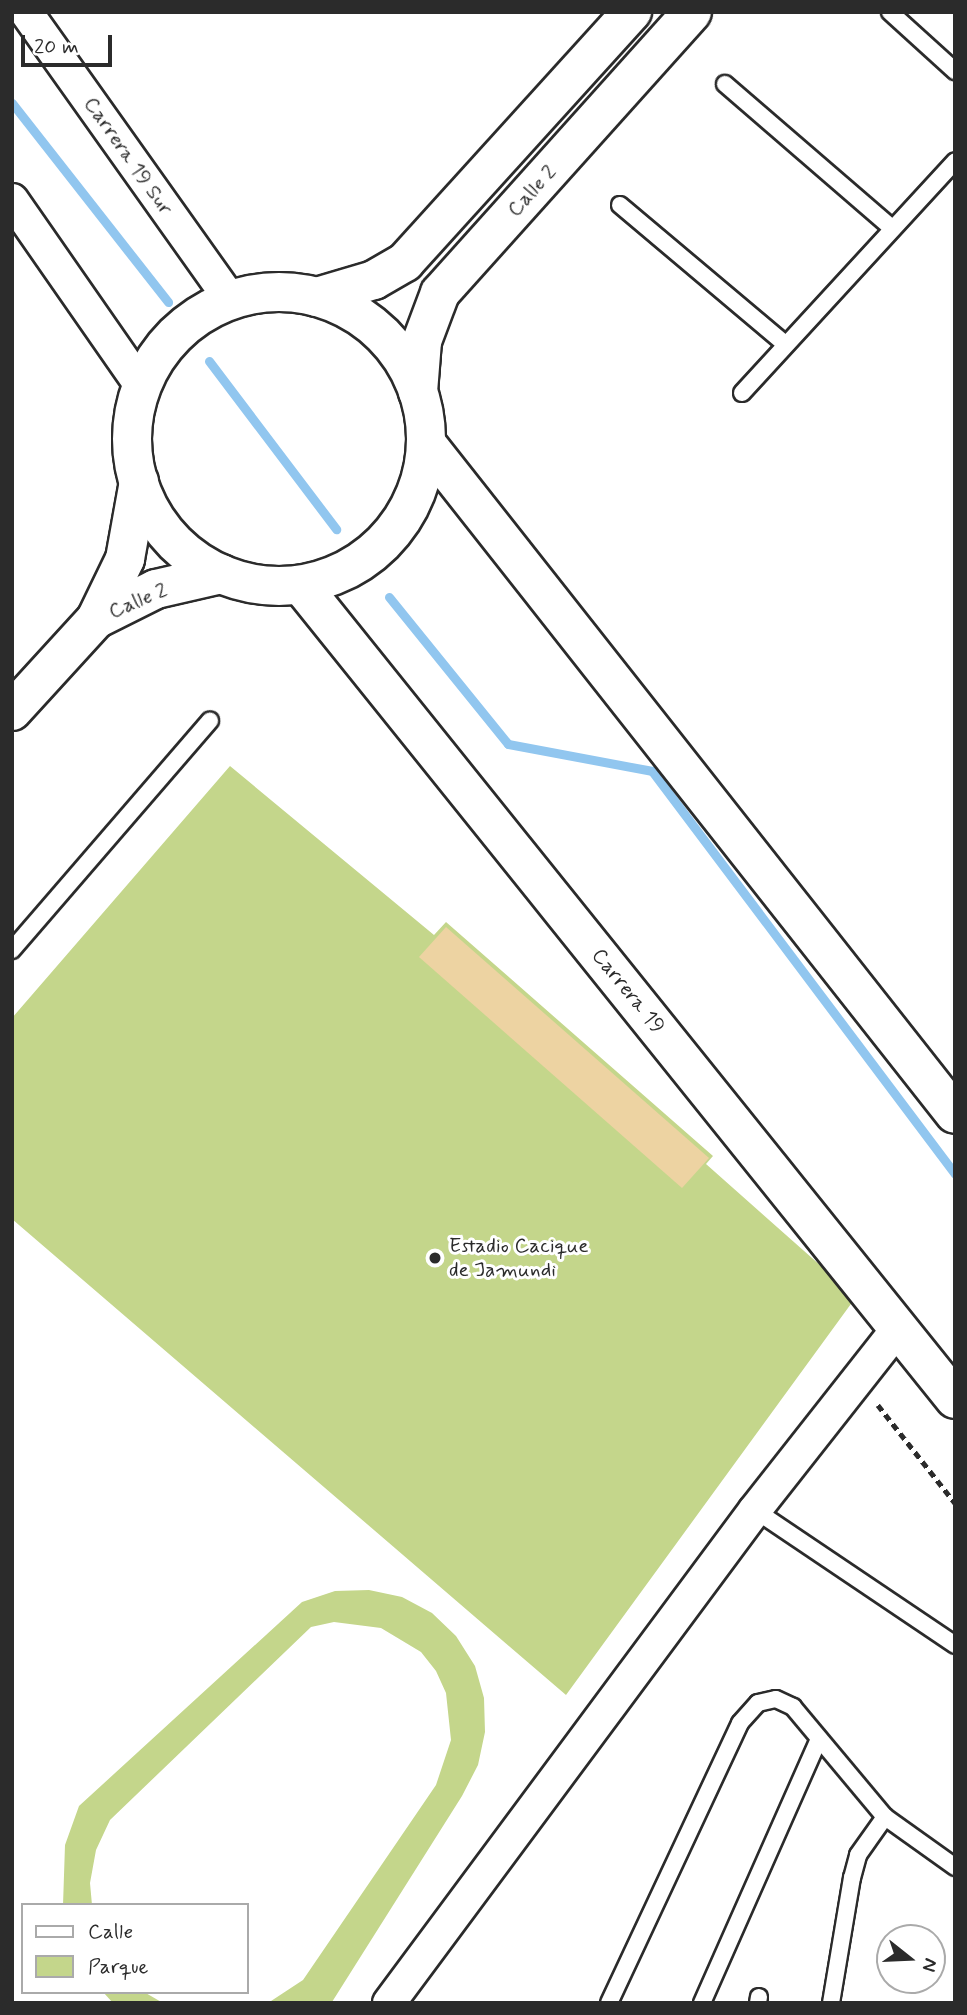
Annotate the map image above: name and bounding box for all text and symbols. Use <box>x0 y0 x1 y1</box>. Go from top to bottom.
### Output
scale bar <box>24 21 116 65</box>
text: 20 m <box>34 33 79 61</box>
street label: Carrera 19 Sur <box>78 92 178 220</box>
street label: Calle 2 <box>502 160 562 222</box>
street label: Calle 2 <box>105 577 171 625</box>
street label: Carrera 19 <box>586 943 670 1039</box>
place label: Estadio Cacique de Jamundi <box>449 1233 589 1283</box>
marker: Estadio Cacique de Jamundi <box>427 1250 443 1266</box>
legend <box>21 1903 248 1994</box>
text: Calle <box>88 1918 133 1946</box>
north arrow <box>876 1924 946 1994</box>
text: Parque <box>88 1953 148 1981</box>
text: N <box>916 1955 943 1975</box>

